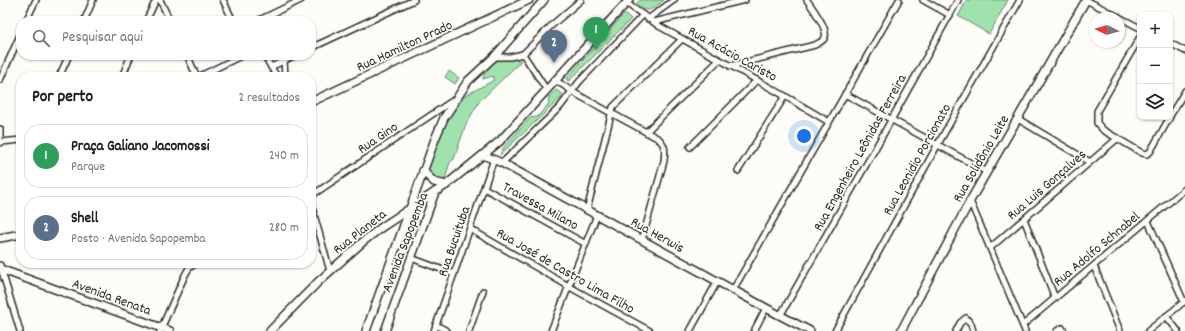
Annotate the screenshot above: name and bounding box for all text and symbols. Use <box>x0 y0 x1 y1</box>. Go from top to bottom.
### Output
north arrow <box>1089 12 1125 48</box>
map controls <box>1137 12 1173 120</box>
button: + <box>1137 12 1173 48</box>
search box <box>16 16 316 60</box>
street label: Rua Hamilton Prado <box>354 16 456 78</box>
pin: 1 <box>583 17 609 50</box>
street label: Rua Acácio Caristo <box>684 22 780 88</box>
icon: search <box>30 27 52 49</box>
text: Pesquisar aqui <box>62 27 143 49</box>
pin: 2 <box>541 30 567 63</box>
button: − <box>1137 48 1173 84</box>
street label: Rua Engenheiro Leônidas Ferreira <box>809 71 913 235</box>
button: layers <box>1137 84 1173 120</box>
text: Por perto <box>32 86 93 110</box>
text: 2 resultados <box>238 89 300 108</box>
street label: Rua Leonidio Porcionato <box>879 100 957 219</box>
street label: Rua Solidônio Leite <box>949 112 1015 206</box>
street label: Rua Gino <box>354 118 402 160</box>
your location <box>794 126 814 146</box>
text: Praça Galiano Jacomossi <box>71 136 209 158</box>
street label: Rua Luis Gonçalves <box>1003 145 1091 226</box>
text: 1 <box>45 147 47 166</box>
text: 240 m <box>269 147 299 166</box>
text: Parque <box>71 158 105 177</box>
street label: Travessa Milano <box>498 178 582 236</box>
street label: Avenida Sapopemba <box>378 190 434 295</box>
street label: Rua Bucuituba <box>433 203 476 280</box>
street label: Rua Planeta <box>329 205 392 260</box>
street label: Rua Adolfo Schnabel <box>1050 207 1145 292</box>
text: Shell <box>71 208 98 230</box>
street label: Rua Herwis <box>627 213 688 259</box>
text: 2 <box>43 219 49 238</box>
text: 280 m <box>269 219 299 238</box>
street label: Rua José de Castro Lima Filho <box>492 224 638 320</box>
text: Posto · Avenida Sapopemba <box>71 230 205 249</box>
street label: Avenida Renata <box>69 274 154 322</box>

